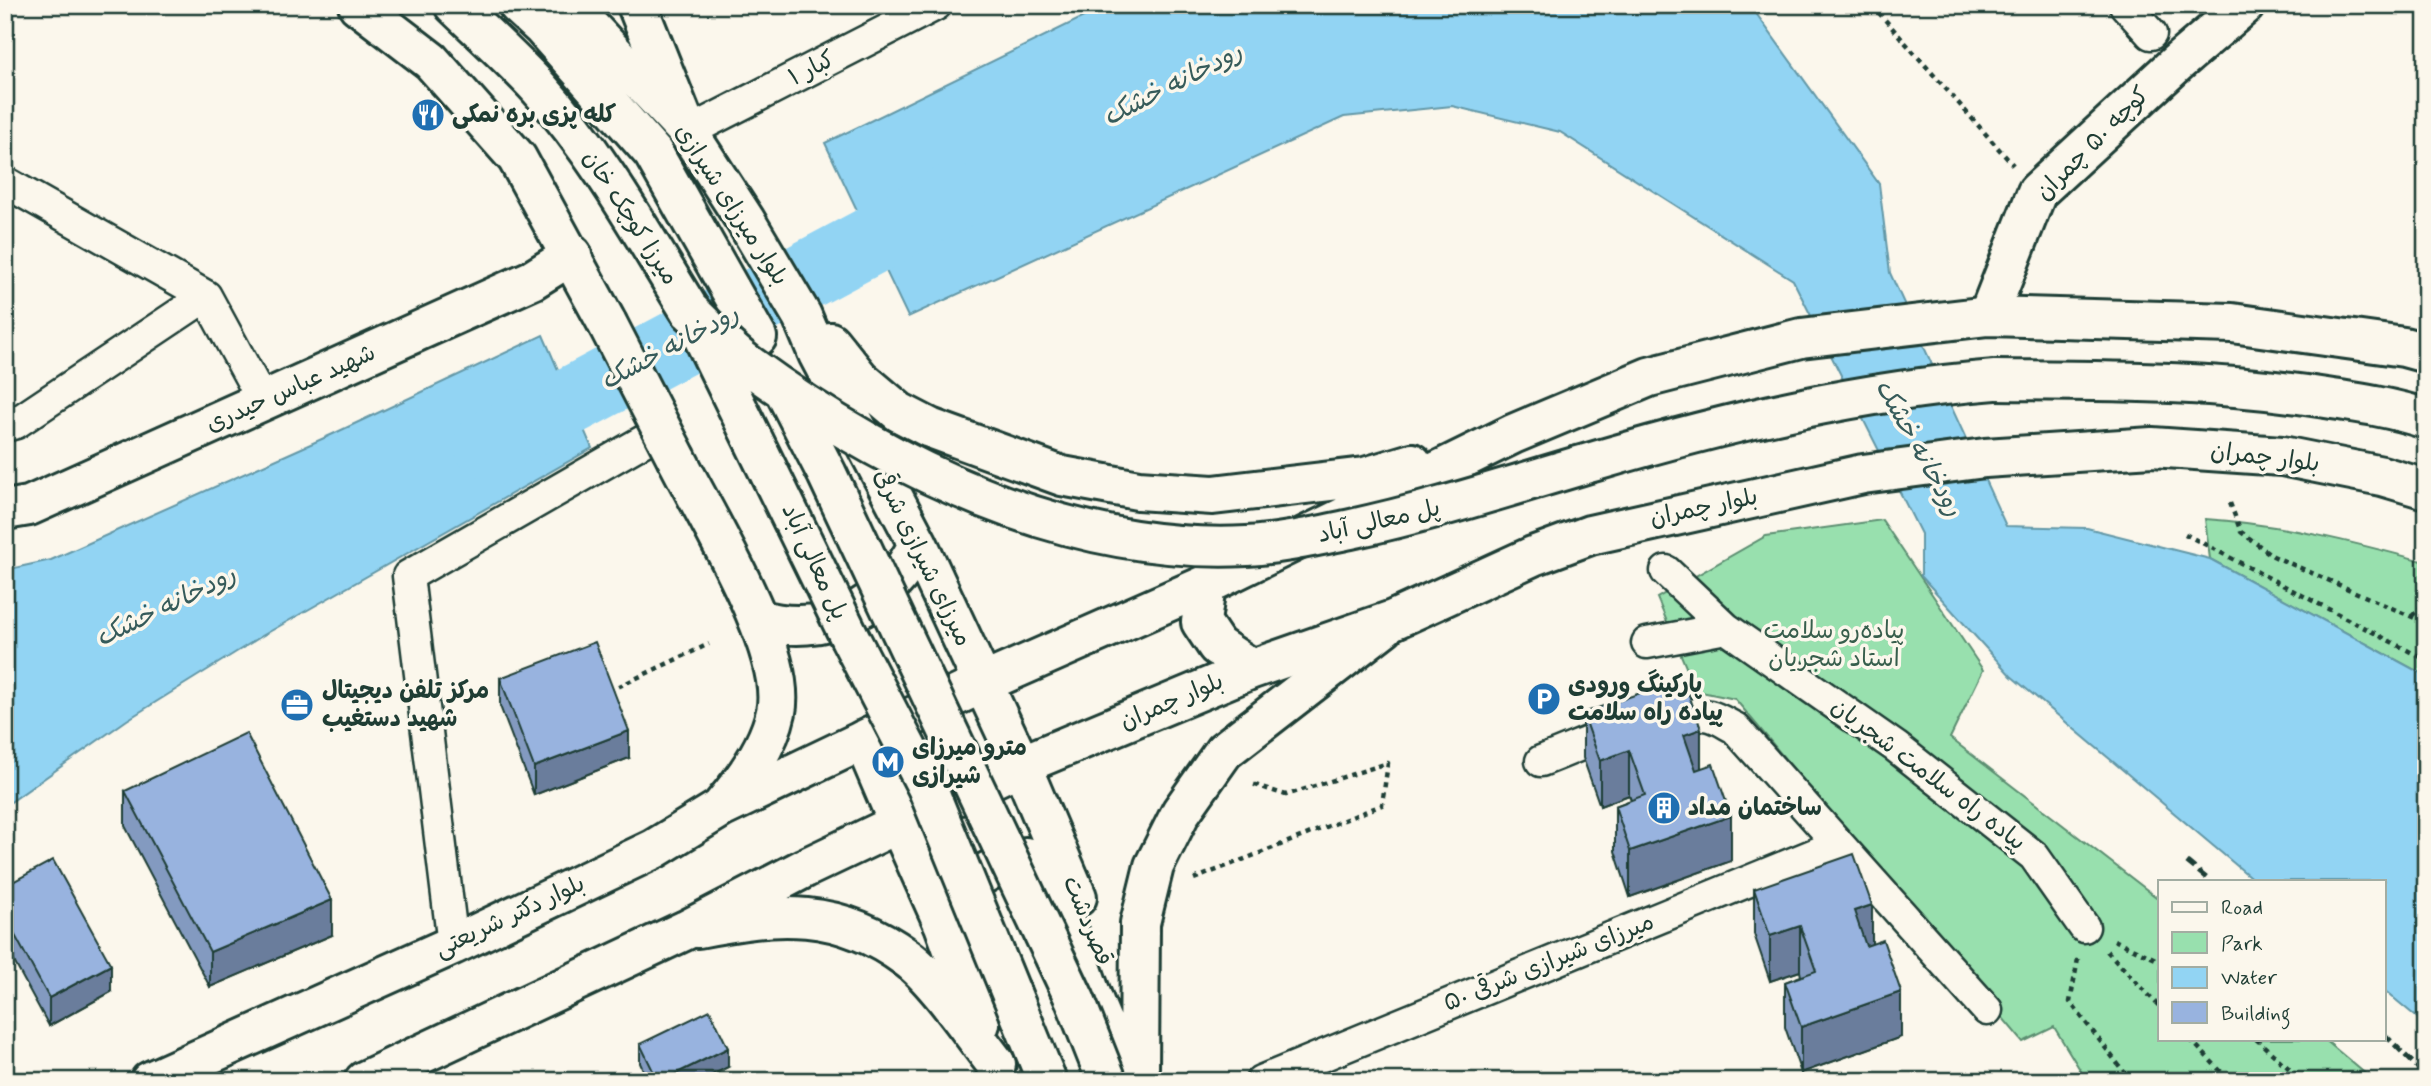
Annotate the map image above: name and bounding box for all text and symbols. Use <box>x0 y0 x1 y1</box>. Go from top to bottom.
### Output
water label: رودخانه خشک <box>1098 35 1248 135</box>
street label: ۱ کبار <box>783 44 841 94</box>
street label: کوچه ۵۰ چمران <box>2029 80 2157 208</box>
restaurant icon: کله پزی بره نمکی <box>409 96 447 134</box>
place label: کله پزی بره نمکی <box>452 100 617 131</box>
street label: بلوار میرزای شیرازی <box>667 118 795 292</box>
street label: میرزا کوچک خان <box>575 145 685 291</box>
water label: رودخانه خشک <box>595 297 745 399</box>
street label: شهید عباس حیدری <box>201 338 381 440</box>
water label: رودخانه خشک <box>1866 373 1970 523</box>
street label: بلوار چمران <box>2209 436 2321 480</box>
street label: میرزای شیرازی شرقی <box>866 464 979 652</box>
street label: بلوار چمران <box>1647 481 1761 535</box>
street label: پل معالی آباد <box>1315 493 1443 551</box>
street label: پل معالی آباد <box>774 499 854 625</box>
water label: رودخانه خشک <box>90 558 242 656</box>
park label: پیاده‌رو سلامت استاد شجریان <box>1763 616 1905 675</box>
street label: بلوار چمران <box>1116 666 1228 738</box>
place label: پارکینگ ورودی پیاده راه سلامت <box>1568 669 1723 729</box>
place label: مرکز تلفن دیجیتال شهید دستغیب <box>322 676 489 735</box>
parking icon: پارکینگ ورودی پیاده راه سلامت <box>1525 680 1563 718</box>
office icon: مرکز تلفن دیجیتال شهید دستغیب <box>278 686 316 724</box>
street label: پیاده راه سلامت شجریان <box>1824 692 2032 858</box>
place label: مترو میرزای شیرازی <box>912 733 1027 792</box>
metro station icon: مترو میرزای شیرازی <box>869 743 907 781</box>
building icon: ساختمان مداد <box>1645 789 1683 827</box>
place label: ساختمان مداد <box>1688 793 1822 824</box>
street label: بلوار دکتر شریعتی <box>430 869 590 965</box>
street label: قصردشت <box>1055 872 1119 970</box>
legend <box>2158 880 2386 1040</box>
text: Road <box>2221 894 2263 922</box>
street label: ۵۰ میرزای شیرازی شرقی <box>1439 906 1659 1019</box>
text: Park <box>2221 930 2263 958</box>
text: Water <box>2221 964 2277 992</box>
text: Building <box>2221 1000 2291 1030</box>

